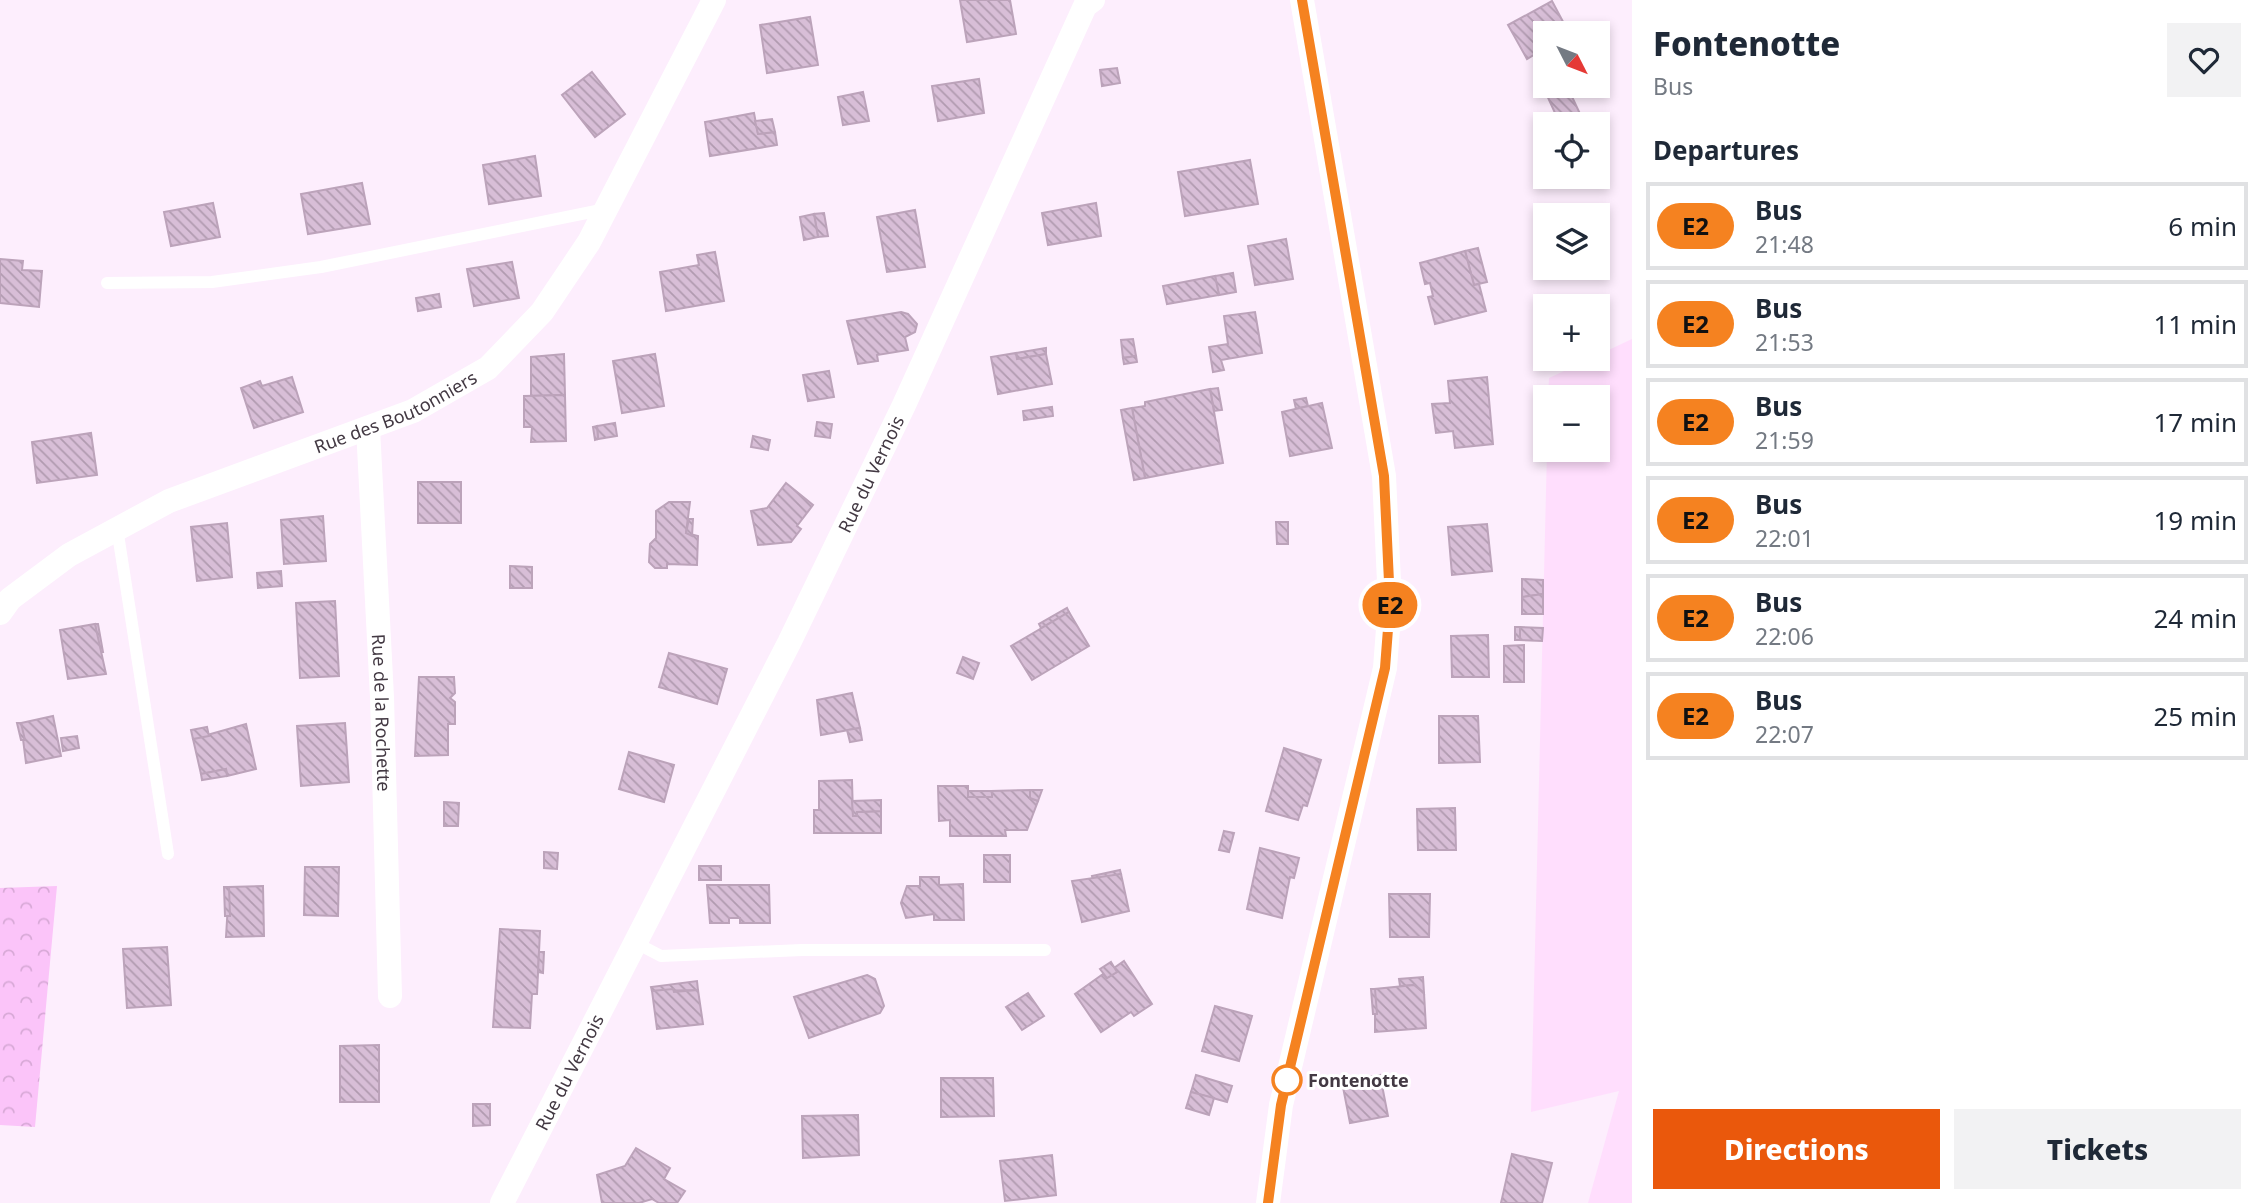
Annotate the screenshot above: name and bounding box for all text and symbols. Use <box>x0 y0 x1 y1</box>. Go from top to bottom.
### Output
north arrow <box>1533 21 1610 98</box>
map controls <box>1533 21 1610 462</box>
text: Fontenotte <box>1653 21 1840 66</box>
button: heart <box>2167 23 2241 97</box>
text: Bus <box>1653 70 1693 102</box>
button: locate <box>1533 112 1610 189</box>
text: Departures <box>1653 132 1799 168</box>
text: Bus <box>1755 192 1802 228</box>
button: layers <box>1533 203 1610 280</box>
text: 6 min <box>2168 208 2237 244</box>
text: E2 <box>1682 209 1709 242</box>
text: 21:48 <box>1755 228 1814 260</box>
text: Bus <box>1755 290 1802 326</box>
button: + <box>1533 294 1610 371</box>
text: 11 min <box>2153 306 2237 342</box>
text: E2 <box>1682 307 1709 340</box>
text: 21:53 <box>1755 326 1814 358</box>
street label: Rue des Boutonniers <box>311 365 481 458</box>
button: − <box>1533 385 1610 462</box>
text: Bus <box>1755 388 1802 424</box>
text: 17 min <box>2153 404 2237 440</box>
text: E2 <box>1682 405 1709 438</box>
street label: Rue du Vernois <box>832 411 909 537</box>
text: 21:59 <box>1755 424 1814 456</box>
text: Bus <box>1755 486 1802 522</box>
text: 19 min <box>2153 502 2237 538</box>
text: E2 <box>1682 503 1709 536</box>
text: 22:01 <box>1755 522 1814 554</box>
line badge: E2 <box>1358 582 1422 628</box>
text: Bus <box>1755 584 1802 620</box>
text: E2 <box>1376 588 1404 621</box>
text: 24 min <box>2153 600 2237 636</box>
text: E2 <box>1682 601 1709 634</box>
text: 22:06 <box>1755 620 1814 652</box>
street label: Rue de la Rochette <box>367 633 397 792</box>
text: Bus <box>1755 682 1802 718</box>
text: 25 min <box>2153 698 2237 734</box>
text: E2 <box>1682 699 1709 732</box>
text: 22:07 <box>1755 718 1814 750</box>
street label: Rue du Vernois <box>529 1010 609 1134</box>
marker: Fontenotte <box>1272 1065 1302 1095</box>
place label: Fontenotte <box>1308 1068 1409 1092</box>
button: Directions <box>1653 1109 1940 1189</box>
button: Tickets <box>1954 1109 2241 1189</box>

